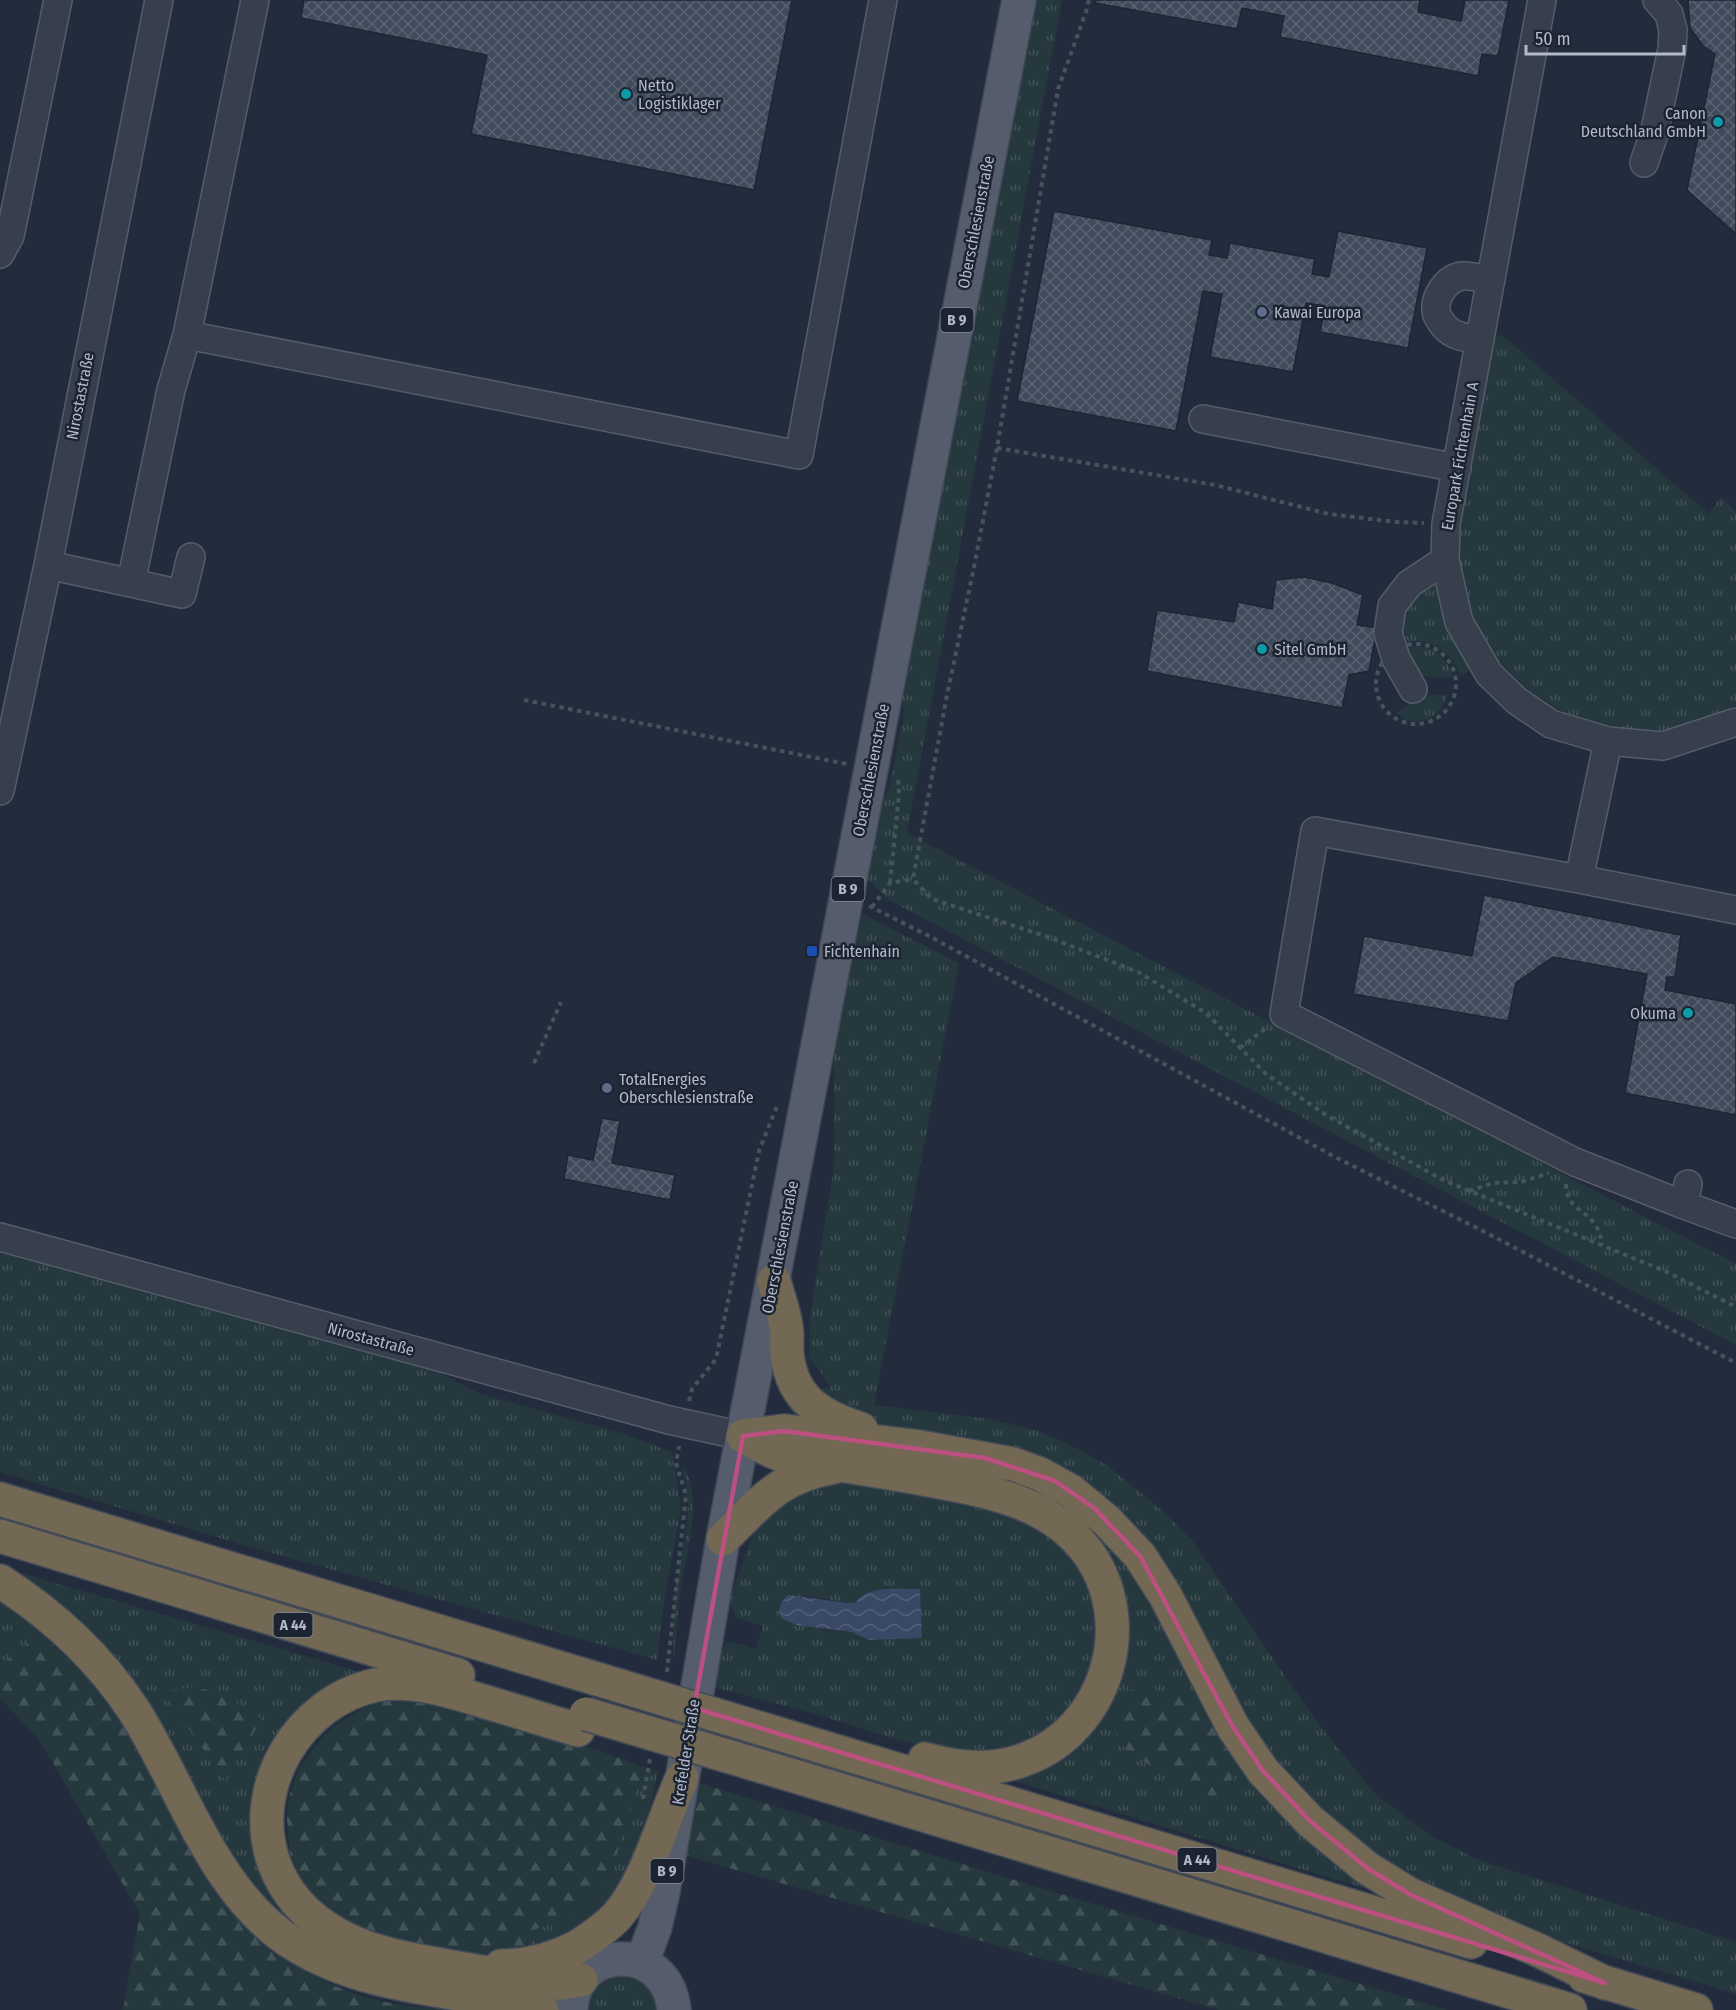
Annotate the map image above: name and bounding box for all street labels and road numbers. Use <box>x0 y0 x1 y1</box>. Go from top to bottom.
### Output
street label: Oberschlesienstraße <box>954 154 998 290</box>
road number: B 9 <box>940 308 974 332</box>
street label: Nirostastraße <box>62 351 98 441</box>
street label: Europark Fichtenhain A <box>1438 380 1483 532</box>
street label: Oberschlesienstraße <box>849 702 893 838</box>
road number: B 9 <box>832 877 864 901</box>
street label: Oberschlesienstraße <box>758 1179 802 1315</box>
street label: Nirostastraße <box>326 1318 416 1360</box>
road number: A 44 <box>274 1613 312 1637</box>
street label: Krefelder Straße <box>668 1698 704 1806</box>
road number: A 44 <box>1178 1848 1216 1872</box>
road number: B 9 <box>650 1859 684 1883</box>

